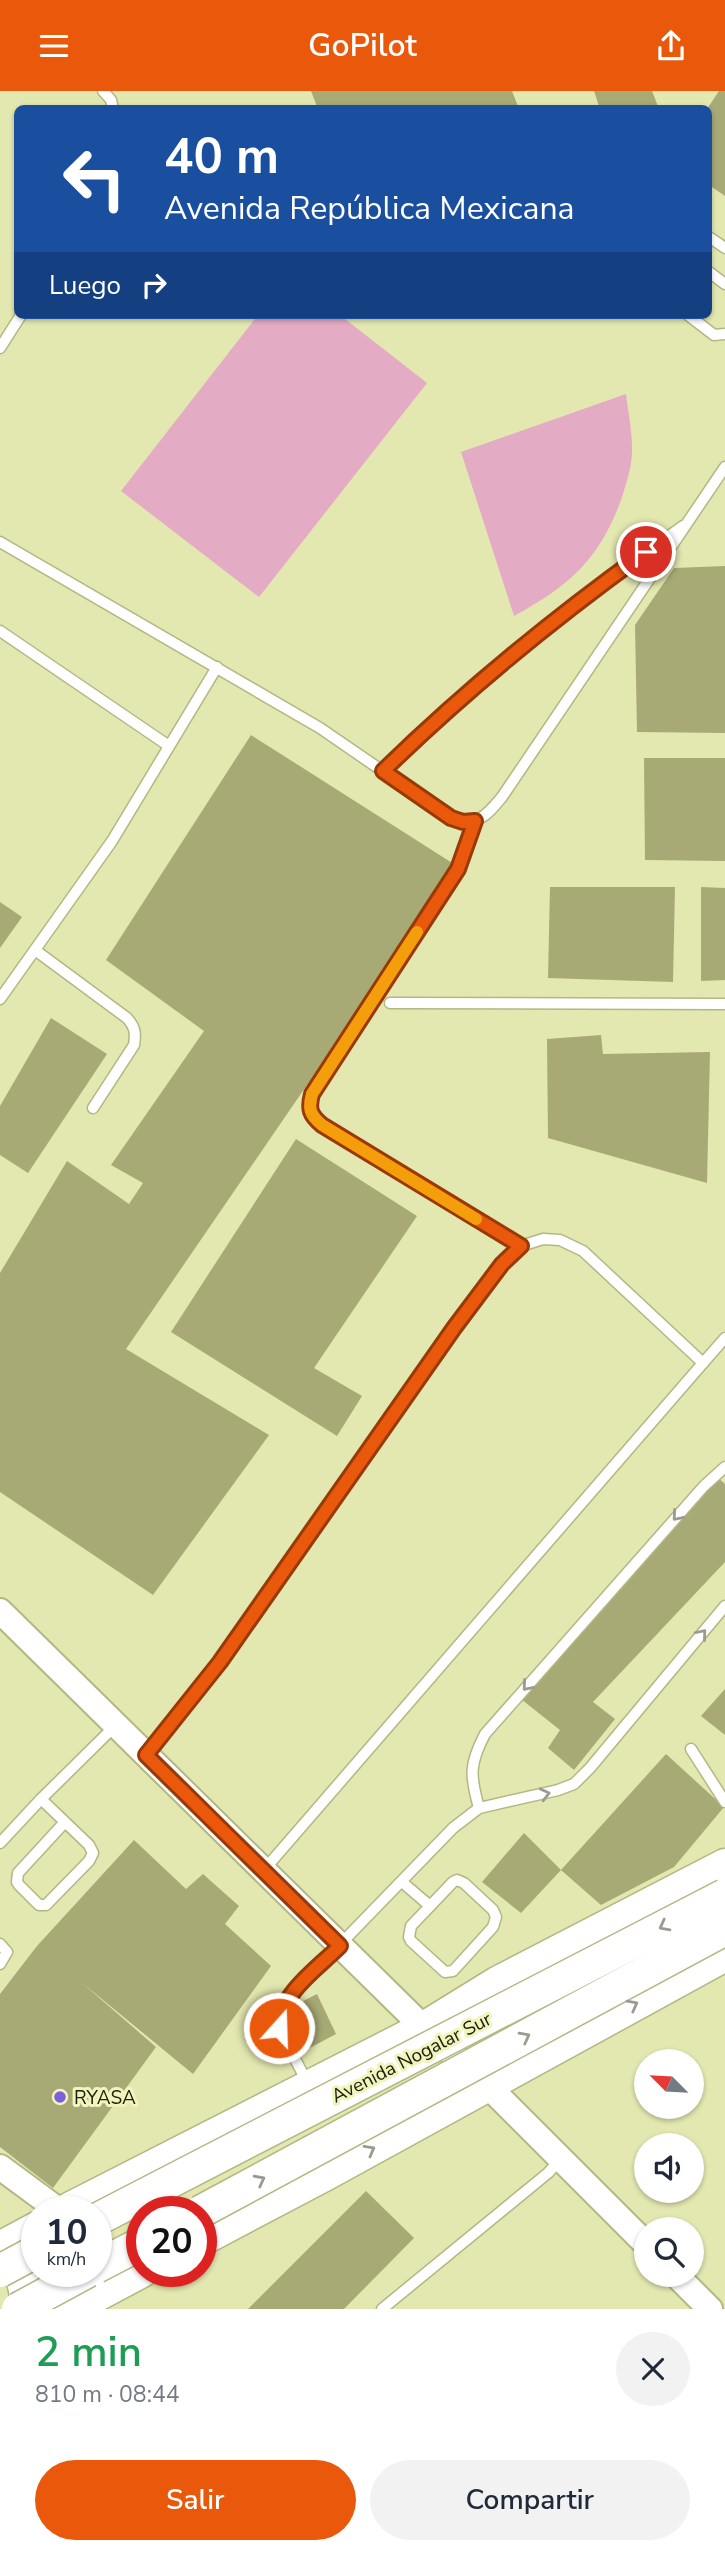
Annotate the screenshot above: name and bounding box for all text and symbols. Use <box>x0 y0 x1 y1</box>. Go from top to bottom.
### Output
text: GoPilot <box>308 24 417 67</box>
icon: menu <box>35 27 73 65</box>
icon: share <box>652 27 690 65</box>
text: 40 m <box>164 123 279 190</box>
icon: left <box>49 133 140 224</box>
text: Avenida República Mexicana <box>164 187 575 230</box>
icon: right <box>135 266 173 304</box>
text: Luego <box>49 268 121 303</box>
pin <box>616 522 676 582</box>
icon: arrive <box>627 533 665 571</box>
one-way arrow <box>673 1508 685 1521</box>
one-way arrow <box>694 1629 706 1642</box>
one-way arrow <box>523 1678 535 1691</box>
one-way arrow <box>539 1788 551 1802</box>
one-way arrow <box>659 1918 672 1931</box>
position arrow <box>242 1991 316 2065</box>
one-way arrow <box>626 1999 638 2013</box>
street label: Avenida Nogalar Sur <box>327 2006 496 2110</box>
one-way arrow <box>518 2032 530 2045</box>
north arrow <box>634 2049 704 2119</box>
map controls <box>634 2049 704 2287</box>
place label: RYASA <box>74 2085 136 2111</box>
marker: RYASA <box>52 2089 68 2105</box>
button: sound <box>634 2133 704 2203</box>
one-way arrow <box>362 2145 375 2158</box>
one-way arrow <box>253 2175 265 2188</box>
speed limit sign: 20 <box>126 2196 217 2287</box>
text: 10 <box>45 2209 88 2256</box>
button: search <box>634 2217 704 2287</box>
text: km/h <box>47 2247 86 2271</box>
text: 2 min <box>35 2324 142 2381</box>
button: close <box>616 2332 690 2406</box>
text: 810 m · 08:44 <box>35 2379 180 2410</box>
button: Salir <box>35 2460 356 2540</box>
button: Compartir <box>370 2460 690 2540</box>

